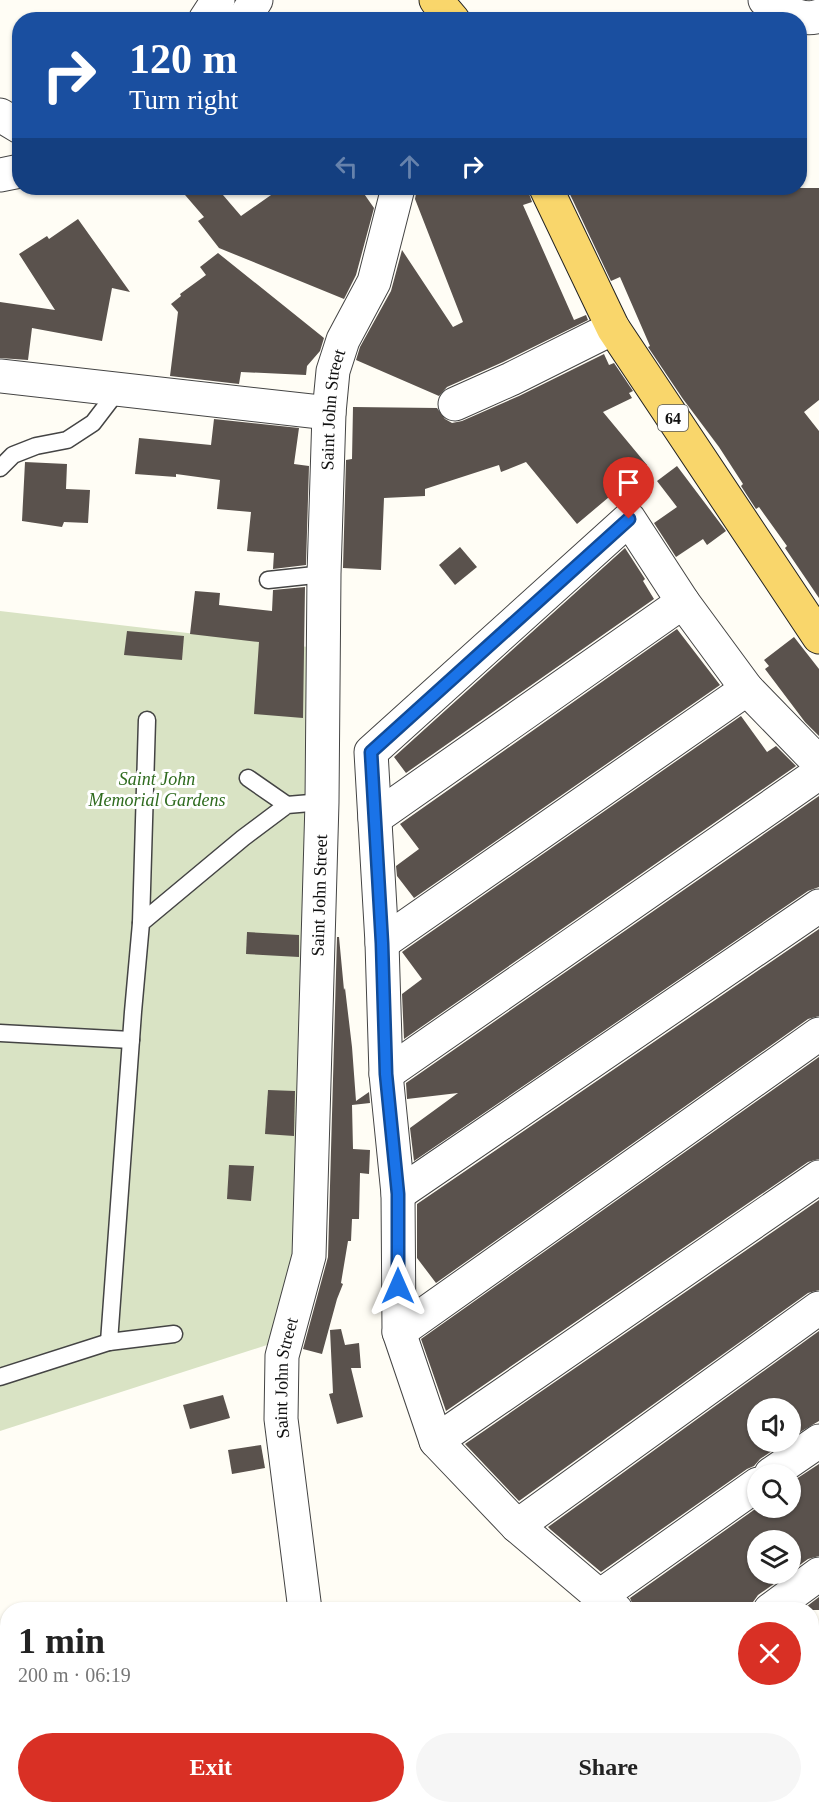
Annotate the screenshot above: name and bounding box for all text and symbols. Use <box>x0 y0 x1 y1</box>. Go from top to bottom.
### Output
icon: right <box>30 36 108 114</box>
text: 120 m <box>129 36 238 82</box>
text: Turn right <box>129 85 238 115</box>
icon: left <box>330 150 363 183</box>
icon: ahead <box>393 150 426 183</box>
icon: right <box>456 150 489 183</box>
street label: Saint John Street <box>317 347 349 471</box>
road number: 64 <box>658 405 688 431</box>
pin <box>603 457 654 519</box>
icon: arrive <box>612 466 645 499</box>
park label: Saint John Memorial Gardens <box>88 769 225 810</box>
street label: Saint John Street <box>308 834 331 957</box>
position arrow <box>366 1254 430 1318</box>
street label: Saint John Street <box>271 1315 302 1440</box>
map controls <box>747 1398 801 1584</box>
button: sound <box>747 1398 801 1452</box>
button: search <box>747 1464 801 1518</box>
button: layers <box>747 1530 801 1584</box>
text: 1 min <box>18 1621 105 1661</box>
button: close <box>738 1622 801 1685</box>
text: 200 m · 06:19 <box>18 1664 131 1686</box>
button: Exit <box>18 1733 404 1802</box>
button: Share <box>416 1733 801 1802</box>

